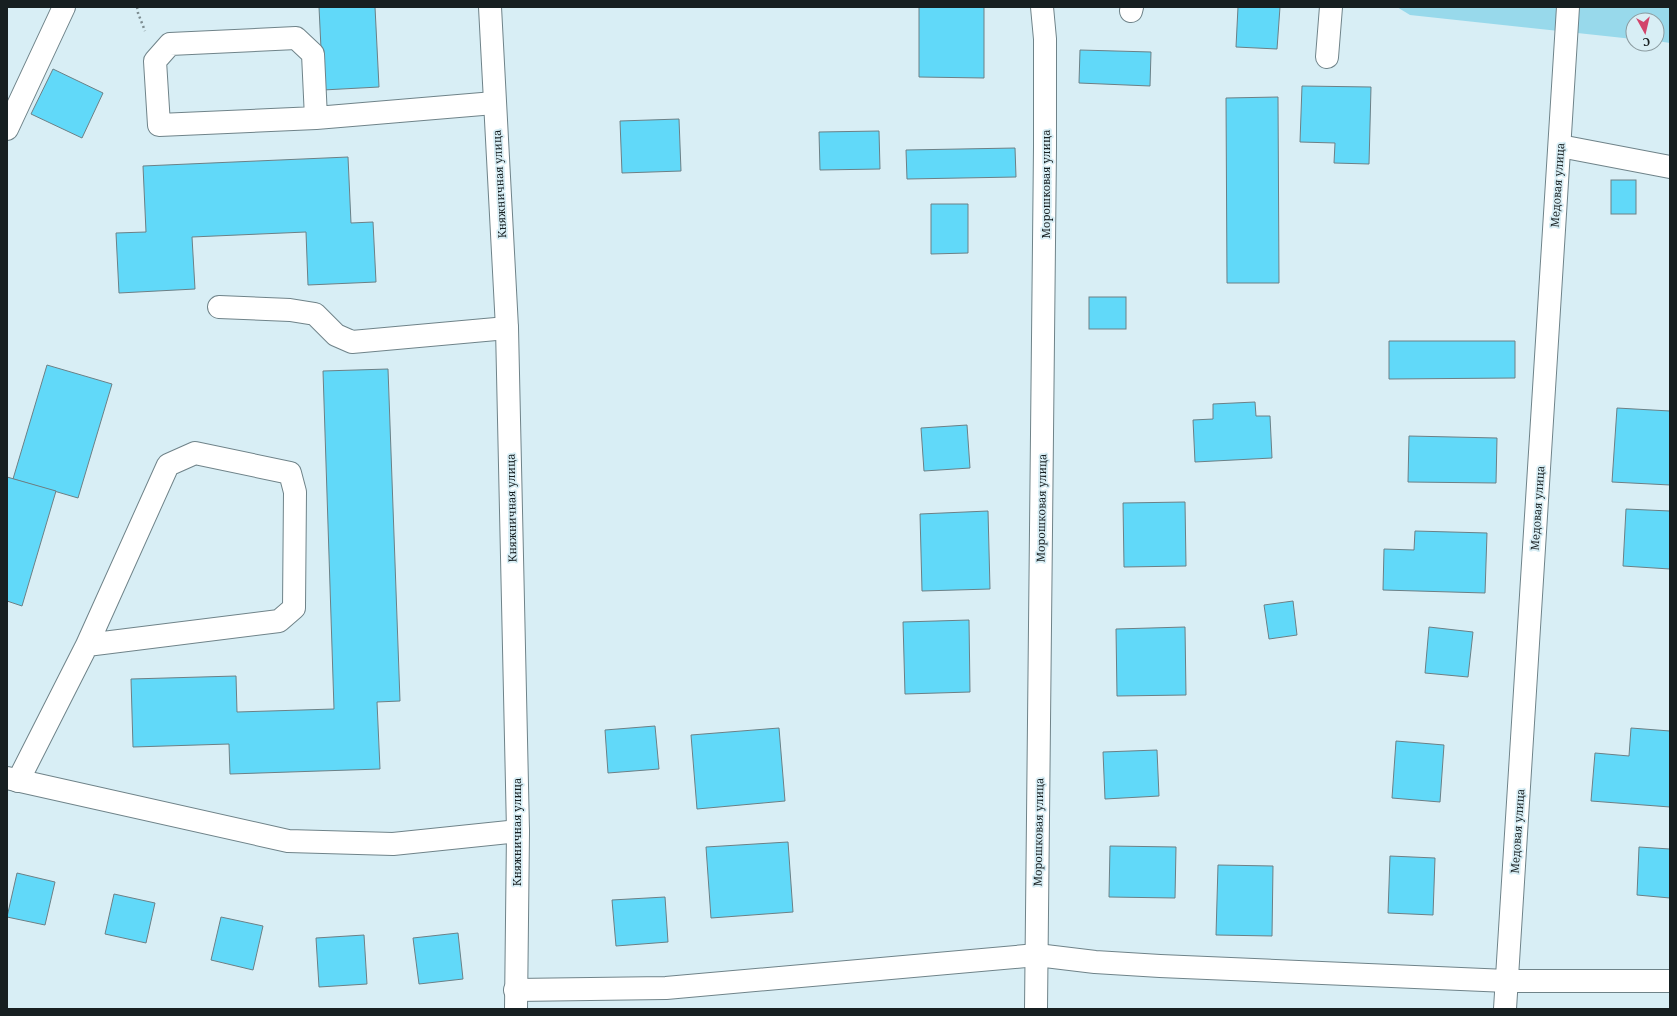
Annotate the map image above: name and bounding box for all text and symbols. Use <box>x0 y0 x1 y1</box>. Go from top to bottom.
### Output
north arrow <box>1625 12 1665 52</box>
text: С <box>1642 34 1651 50</box>
street label: Княжничная улица <box>489 129 509 239</box>
street label: Морошковая улица <box>1038 130 1053 238</box>
street label: Медовая улица <box>1547 142 1567 228</box>
street label: Морошковая улица <box>1033 453 1049 563</box>
street label: Княжничная улица <box>503 454 519 562</box>
street label: Медовая улица <box>1527 465 1547 551</box>
street label: Морошковая улица <box>1030 777 1046 887</box>
street label: Княжничная улица <box>509 778 524 886</box>
street label: Медовая улица <box>1507 788 1527 874</box>

